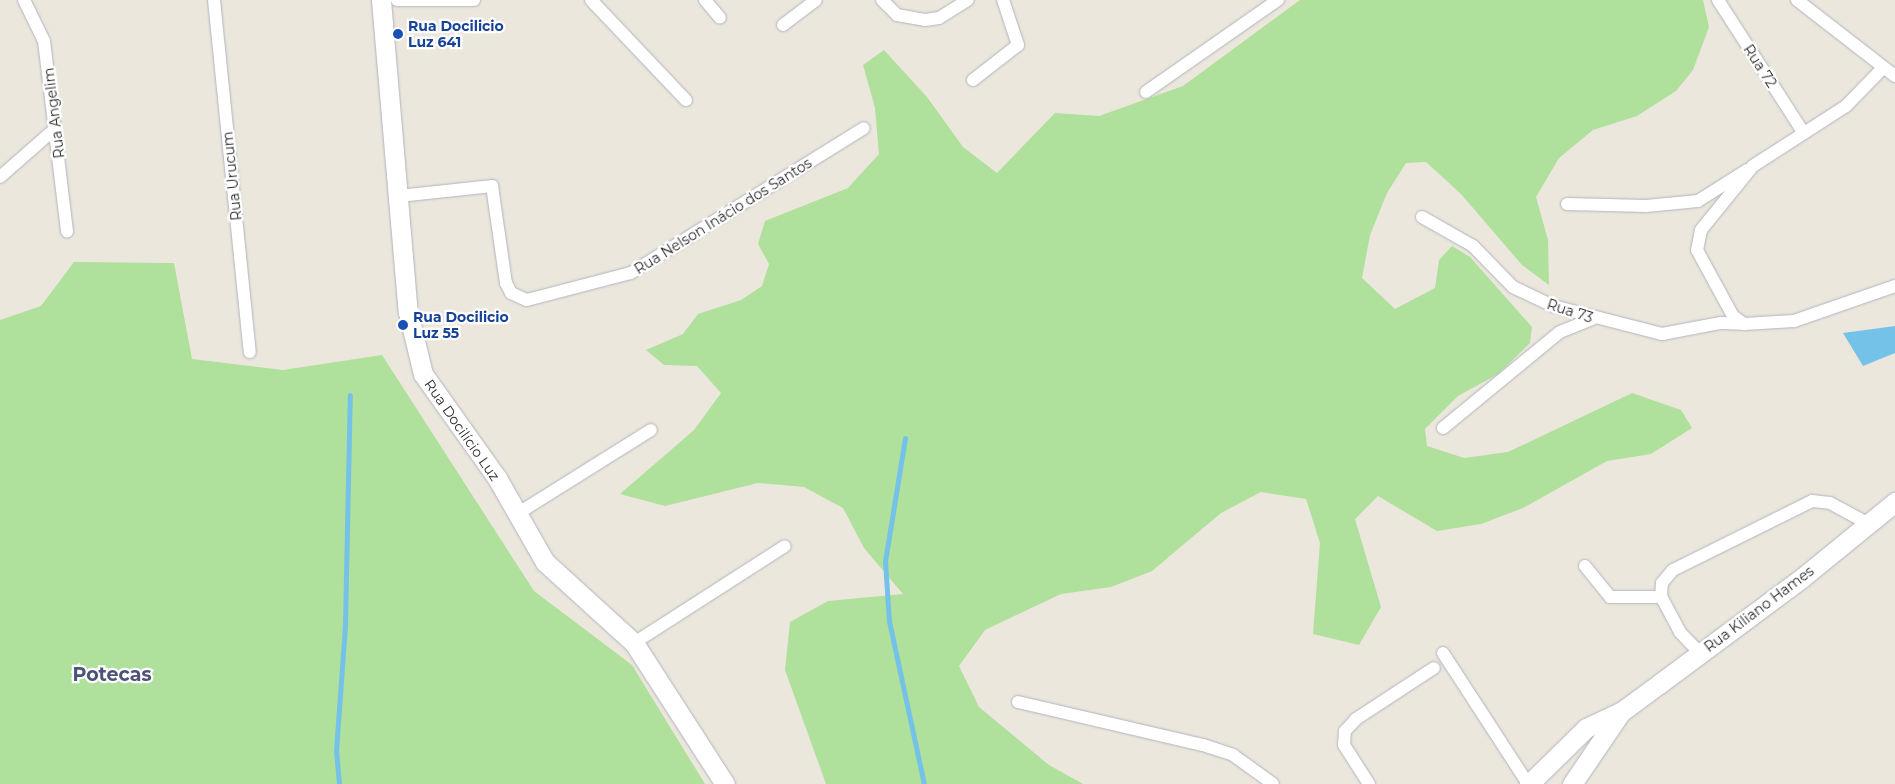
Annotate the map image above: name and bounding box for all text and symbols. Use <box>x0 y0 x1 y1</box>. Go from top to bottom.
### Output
place label: Rua Docilicio Luz 641 <box>408 18 504 50</box>
marker: Rua Docilicio Luz 641 <box>392 28 404 40</box>
street label: Rua 72 <box>1740 41 1780 91</box>
street label: Rua Angelim <box>40 67 68 159</box>
street label: Rua Urucum <box>219 131 245 221</box>
street label: Rua Nelson Inácio dos Santos <box>631 154 815 278</box>
street label: Rua 73 <box>1545 296 1595 326</box>
place label: Rua Docilicio Luz 55 <box>413 309 509 342</box>
marker: Rua Docilicio Luz 55 <box>397 319 409 331</box>
street label: Rua Docilício Luz <box>421 376 503 484</box>
street label: Rua Kiliano Hames <box>1701 562 1817 656</box>
district label: Potecas <box>72 664 152 686</box>

